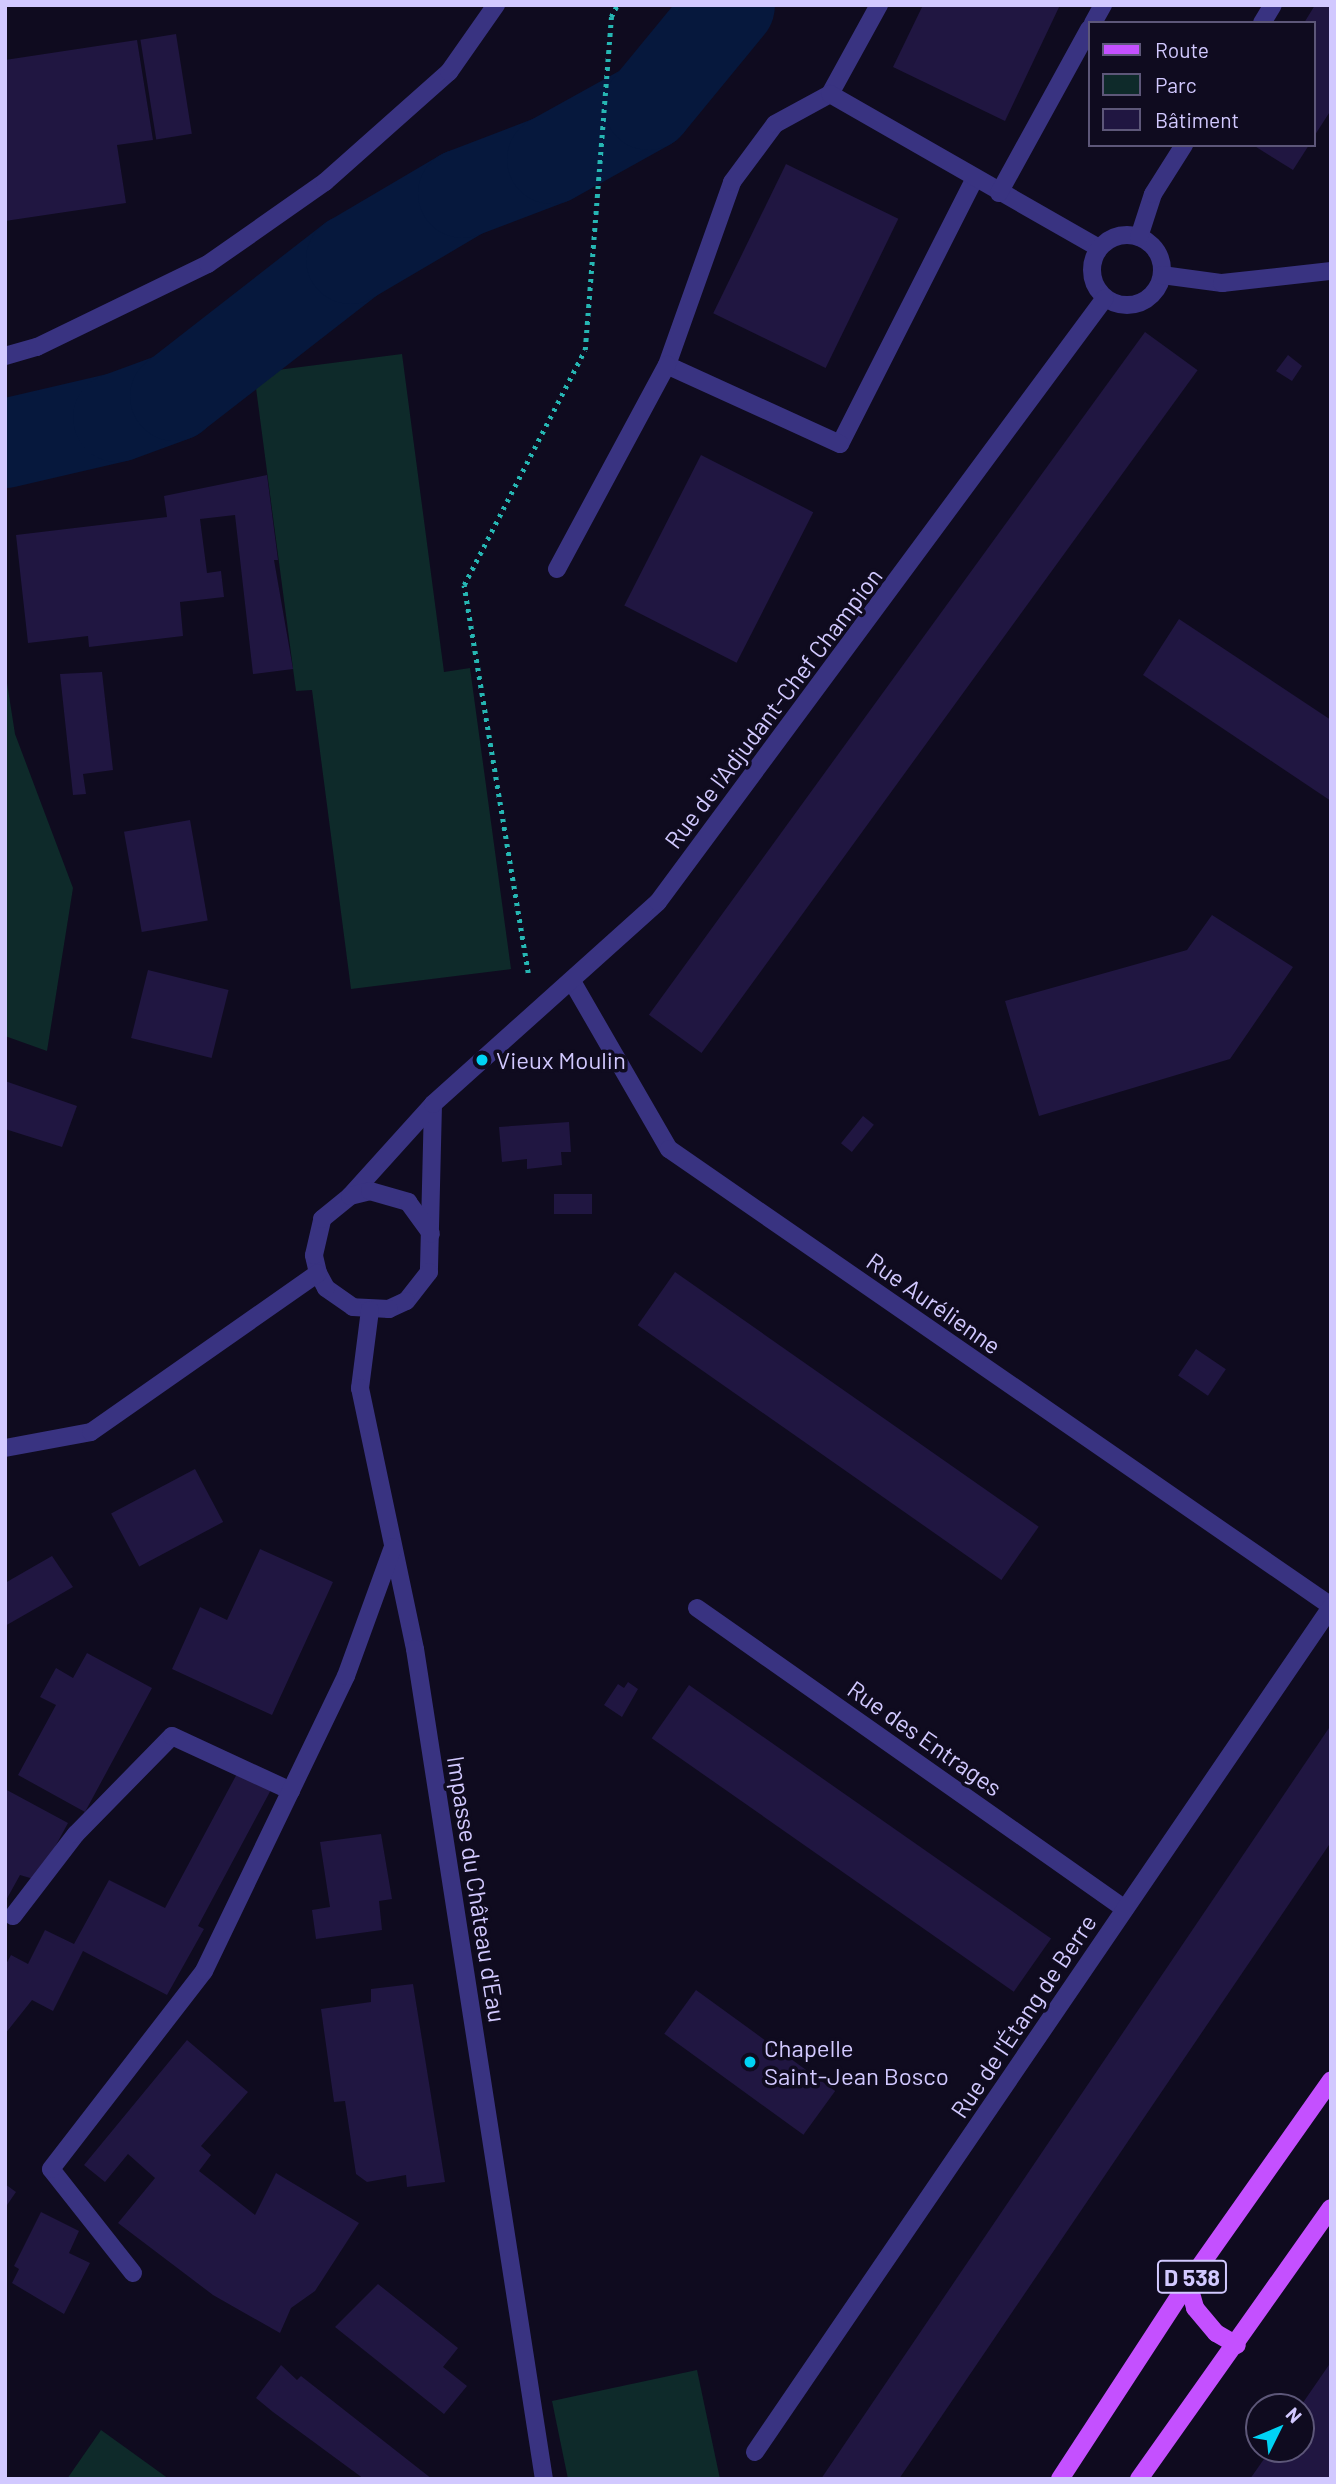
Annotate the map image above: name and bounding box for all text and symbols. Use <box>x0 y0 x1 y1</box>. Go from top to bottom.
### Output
legend <box>1088 21 1315 147</box>
text: Route <box>1155 37 1209 62</box>
text: Parc <box>1155 72 1197 97</box>
text: Bâtiment <box>1155 107 1239 132</box>
street label: Rue de l'Adjudant-Chef Champion <box>658 562 888 854</box>
place label: Vieux Moulin <box>496 1046 626 1074</box>
marker: Vieux Moulin <box>474 1052 490 1068</box>
street label: Rue Aurélienne <box>861 1246 1007 1360</box>
street label: Rue des Entrages <box>842 1674 1008 1802</box>
street label: Impasse du Château d'Eau <box>442 1754 512 2024</box>
street label: Rue de l'Étang de Berre <box>944 1909 1102 2123</box>
place label: Chapelle Saint-Jean Bosco <box>764 2034 949 2090</box>
marker: Chapelle Saint-Jean Bosco <box>742 2054 758 2070</box>
road number: D 538 <box>1155 2258 1229 2296</box>
north arrow <box>1245 2393 1315 2463</box>
text: N <box>1282 2402 1307 2427</box>

